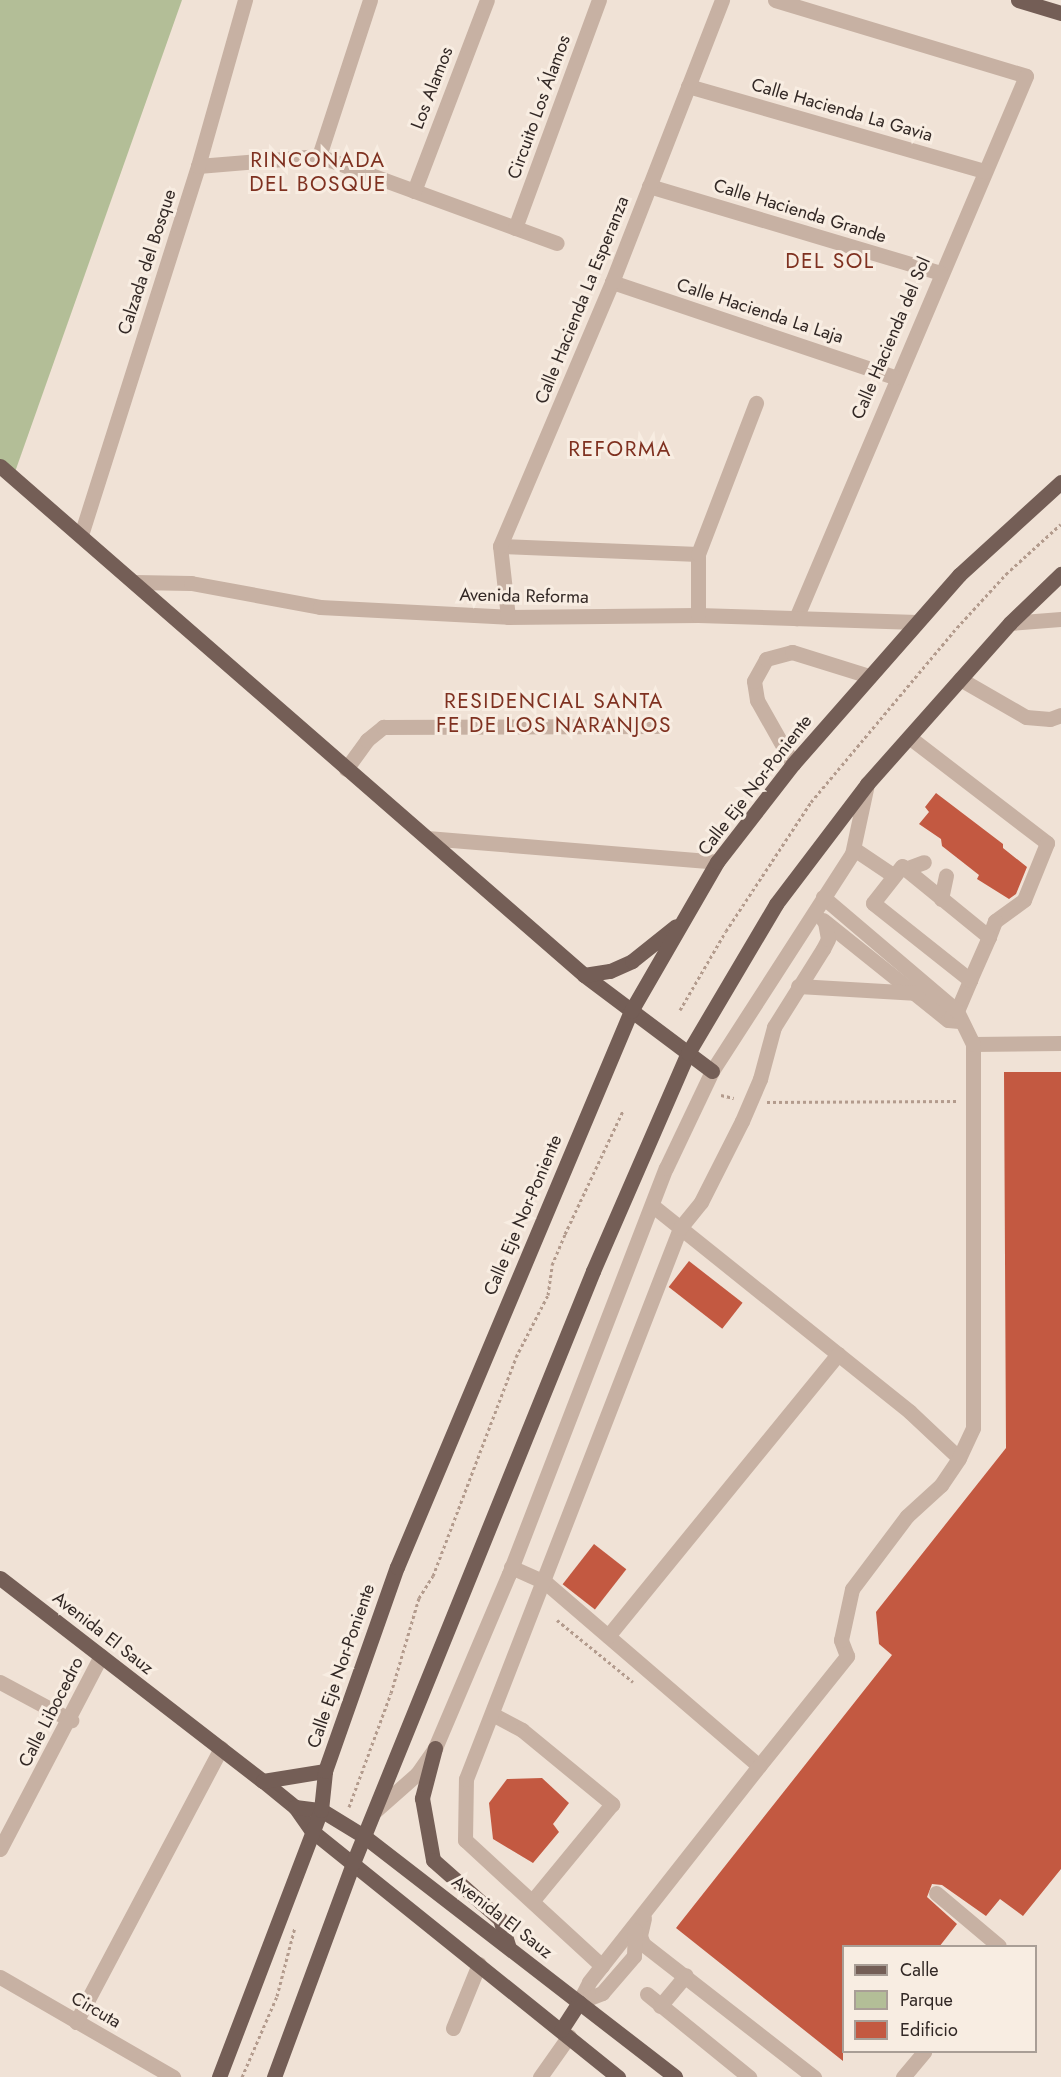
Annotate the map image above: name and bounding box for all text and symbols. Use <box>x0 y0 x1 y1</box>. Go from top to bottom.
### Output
street label: Circuito Los Álamos <box>503 32 575 182</box>
street label: Los Alamos <box>406 44 458 132</box>
street label: Calle Hacienda La Gavia <box>749 74 935 146</box>
district label: RINCONADA DEL BOSQUE <box>249 147 387 197</box>
street label: Calle Hacienda Grande <box>711 174 889 248</box>
street label: Calzada del Bosque <box>113 187 181 337</box>
street label: Calle Hacienda La Esperanza <box>530 193 634 407</box>
district label: DEL SOL <box>785 248 875 274</box>
street label: Calle Hacienda del Sol <box>847 253 935 423</box>
street label: Calle Hacienda La Laja <box>674 274 846 348</box>
district label: REFORMA <box>568 436 672 462</box>
street label: Avenida Reforma <box>459 584 589 608</box>
district label: RESIDENCIAL SANTA FE DE LOS NARANJOS <box>436 688 672 738</box>
street label: Calle Eje Nor-Poniente <box>693 710 817 860</box>
street label: Calle Eje Nor-Poniente <box>479 1131 567 1299</box>
street label: Calle Eje Nor-Poniente <box>303 1581 379 1751</box>
street label: Avenida El Sauz <box>48 1587 158 1679</box>
street label: Calle Libocedro <box>14 1653 88 1771</box>
street label: Avenida El Sauz <box>447 1871 557 1963</box>
legend <box>842 1945 1037 2053</box>
text: Calle <box>900 1957 939 1983</box>
street label: Circuta <box>67 1987 125 2033</box>
text: Parque <box>900 1987 953 2013</box>
text: Edificio <box>900 2017 958 2043</box>

